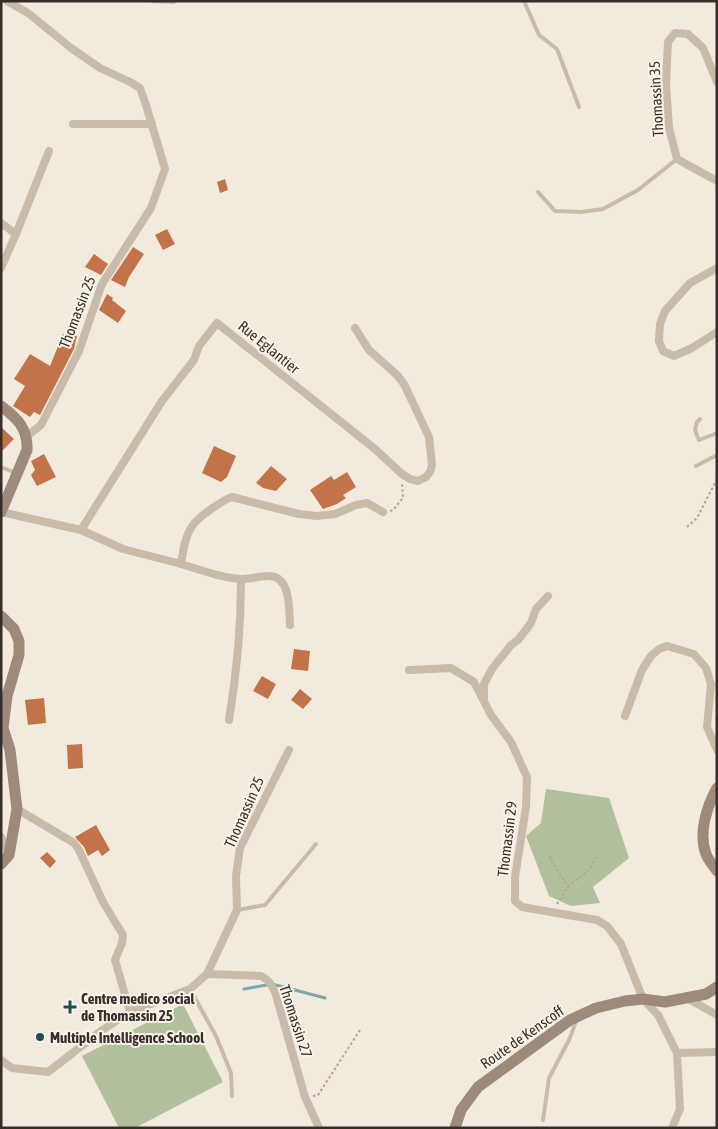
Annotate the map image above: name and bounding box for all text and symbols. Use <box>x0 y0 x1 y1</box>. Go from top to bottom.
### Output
street label: Thomassin 35 <box>646 61 666 137</box>
street label: Thomassin 25 <box>55 274 99 350</box>
street label: Rue Eglantier <box>235 317 303 377</box>
street label: Thomassin 25 <box>221 774 267 850</box>
street label: Thomassin 29 <box>494 800 520 878</box>
street label: Thomassin 27 <box>276 982 316 1060</box>
place label: Centre medico social de Thomassin 25 <box>81 990 196 1024</box>
marker: Centre medico social de Thomassin 25 <box>63 1000 77 1014</box>
street label: Route de Kenscoff <box>477 1002 567 1072</box>
place label: Multiple Intelligence School <box>50 1029 205 1046</box>
marker: Multiple Intelligence School <box>34 1031 46 1043</box>

